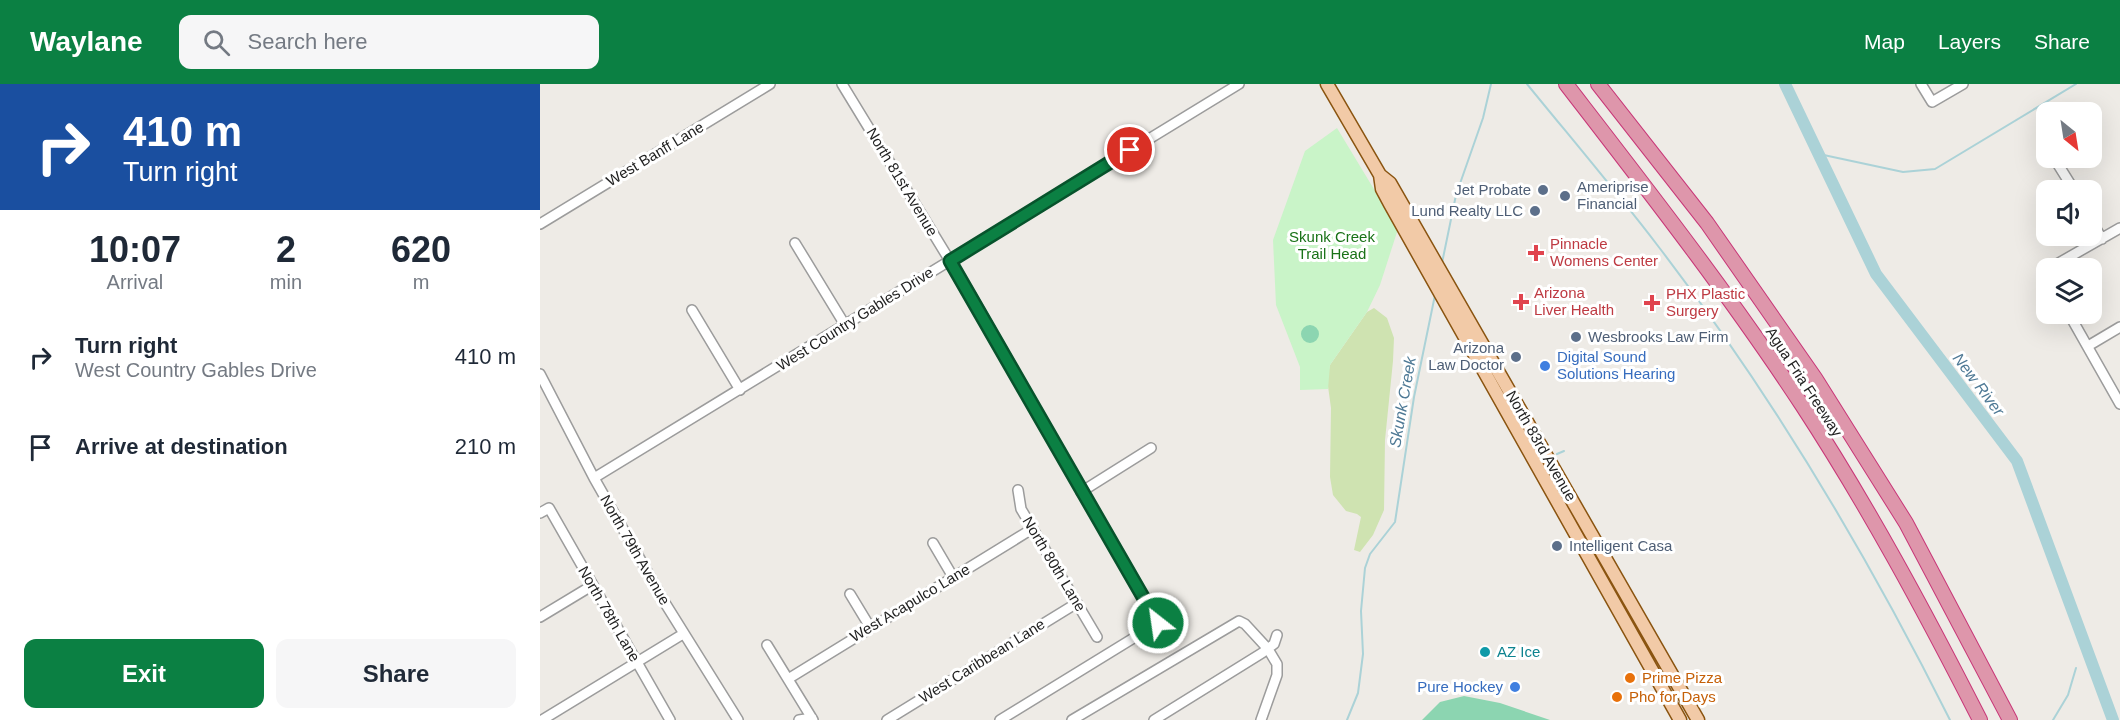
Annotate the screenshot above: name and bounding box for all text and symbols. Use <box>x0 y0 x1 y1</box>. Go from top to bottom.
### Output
search box <box>179 15 599 69</box>
text: Waylane <box>30 26 143 57</box>
icon: search <box>200 26 233 59</box>
text: Search here <box>248 29 367 54</box>
text: Map <box>1864 30 1905 53</box>
text: Layers <box>1938 30 2001 53</box>
text: Share <box>2034 30 2090 53</box>
north arrow <box>2036 102 2102 168</box>
map controls <box>2036 102 2102 324</box>
icon: right <box>24 108 102 186</box>
text: 410 m <box>123 108 242 155</box>
street label: West Banff Lane <box>603 118 706 189</box>
pin <box>1104 124 1155 175</box>
street label: North 81st Avenue <box>863 125 941 239</box>
icon: arrive <box>1113 133 1146 166</box>
text: Turn right <box>123 157 238 187</box>
place label: Ameriprise Financial <box>1577 178 1649 212</box>
button: sound <box>2036 180 2102 246</box>
place label: Jet Probate <box>1454 181 1531 198</box>
marker: Jet Probate <box>1536 183 1550 197</box>
marker: Ameriprise Financial <box>1558 189 1572 203</box>
place label: Lund Realty LLC <box>1411 202 1523 219</box>
marker: Lund Realty LLC <box>1528 204 1542 218</box>
park label: Skunk Creek Trail Head <box>1289 228 1375 262</box>
text: 10:07 <box>89 229 181 270</box>
text: 2 <box>276 229 296 270</box>
text: 620 <box>391 229 451 270</box>
place label: Pinnacle Womens Center <box>1550 235 1658 269</box>
marker: Pinnacle Womens Center <box>1527 244 1545 262</box>
button: layers <box>2036 258 2102 324</box>
street label: West Country Gables Drive <box>773 263 936 374</box>
text: Arrival <box>107 271 163 293</box>
text: min <box>270 271 302 293</box>
text: m <box>413 271 429 293</box>
place label: Arizona Liver Health <box>1534 284 1614 318</box>
place label: PHX Plastic Surgery <box>1666 285 1746 319</box>
marker: Arizona Liver Health <box>1512 293 1530 311</box>
marker: PHX Plastic Surgery <box>1643 294 1661 312</box>
street label: Agua Fria Freeway <box>1763 324 1846 440</box>
place label: Wesbrooks Law Firm <box>1588 328 1729 345</box>
marker: Wesbrooks Law Firm <box>1569 330 1583 344</box>
text: Turn right <box>75 333 177 358</box>
place label: Arizona Law Doctor <box>1428 339 1505 373</box>
icon: right <box>24 341 57 374</box>
text: 410 m <box>455 344 516 369</box>
place label: Digital Sound Solutions Hearing <box>1557 348 1675 382</box>
marker: Arizona Law Doctor <box>1509 350 1523 364</box>
water label: New River <box>1950 350 2008 419</box>
water label: Skunk Creek <box>1386 355 1419 449</box>
text: West Country Gables Drive <box>75 359 317 381</box>
marker: Digital Sound Solutions Hearing <box>1538 359 1552 373</box>
street label: North 83rd Avenue <box>1503 387 1580 504</box>
icon: arrive <box>24 431 57 464</box>
text: Arrive at destination <box>75 434 288 459</box>
text: 210 m <box>455 434 516 459</box>
street label: North 79th Avenue <box>597 492 674 608</box>
street label: North 80th Lane <box>1019 513 1089 614</box>
place label: Intelligent Casa <box>1569 537 1673 554</box>
marker: Intelligent Casa <box>1550 539 1564 553</box>
street label: West Acapulco Lane <box>847 560 973 645</box>
street label: North 78th Lane <box>575 563 644 665</box>
position arrow <box>1126 591 1190 655</box>
street label: West Caribbean Lane <box>916 615 1048 706</box>
button: Exit <box>24 639 264 708</box>
button: Share <box>276 639 516 708</box>
place label: AZ Ice <box>1497 643 1540 660</box>
marker: AZ Ice <box>1478 645 1492 659</box>
place label: Prime Pizza <box>1642 669 1723 686</box>
marker: Prime Pizza <box>1623 671 1637 685</box>
place label: Pure Hockey <box>1417 678 1503 695</box>
marker: Pure Hockey <box>1508 680 1522 694</box>
place label: Pho for Days <box>1629 688 1716 705</box>
marker: Pho for Days <box>1610 690 1624 704</box>

